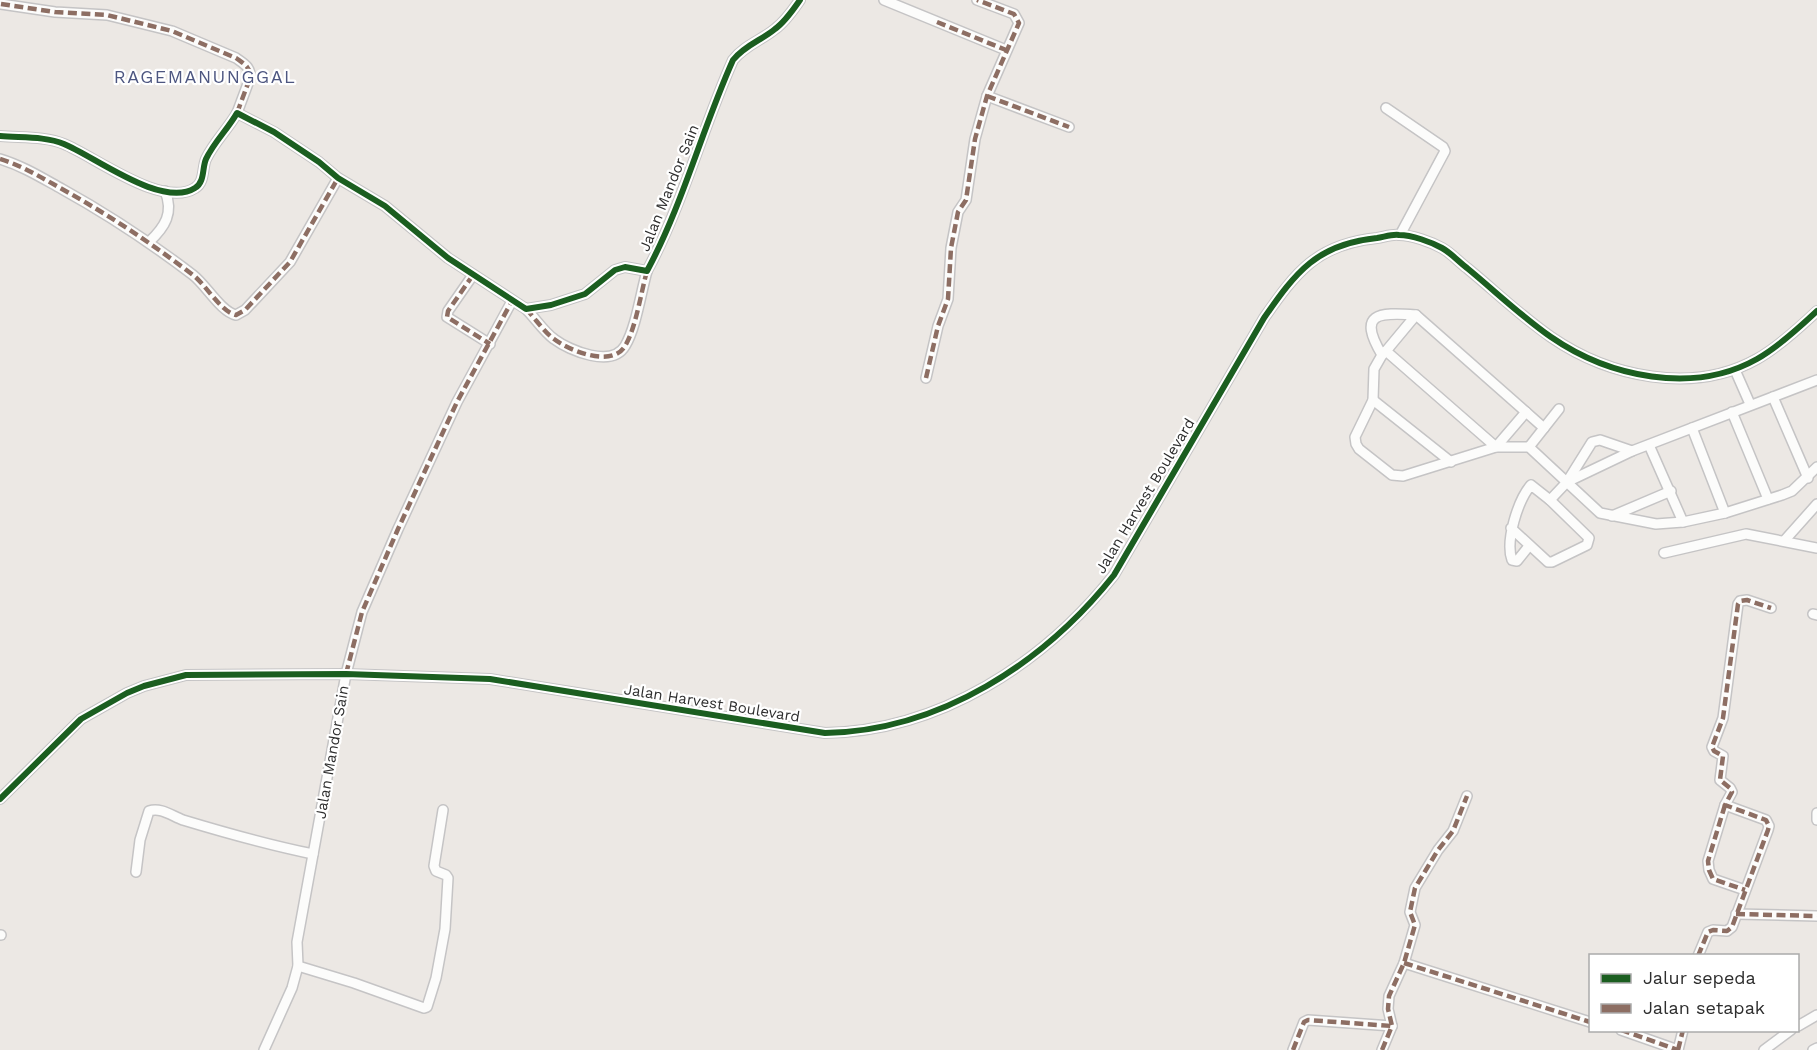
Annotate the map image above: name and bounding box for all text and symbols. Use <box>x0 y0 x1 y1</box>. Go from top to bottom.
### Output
district label: RAGEMANUNGGAL <box>114 66 296 87</box>
street label: Jalan Mandor Sain <box>635 122 703 254</box>
street label: Jalan Harvest Boulevard <box>1091 415 1199 577</box>
street label: Jalan Harvest Boulevard <box>623 680 801 726</box>
street label: Jalan Mandor Sain <box>311 684 353 820</box>
legend <box>1589 954 1799 1032</box>
text: Jalur sepeda <box>1643 967 1756 988</box>
text: Jalan setapak <box>1643 997 1765 1018</box>

